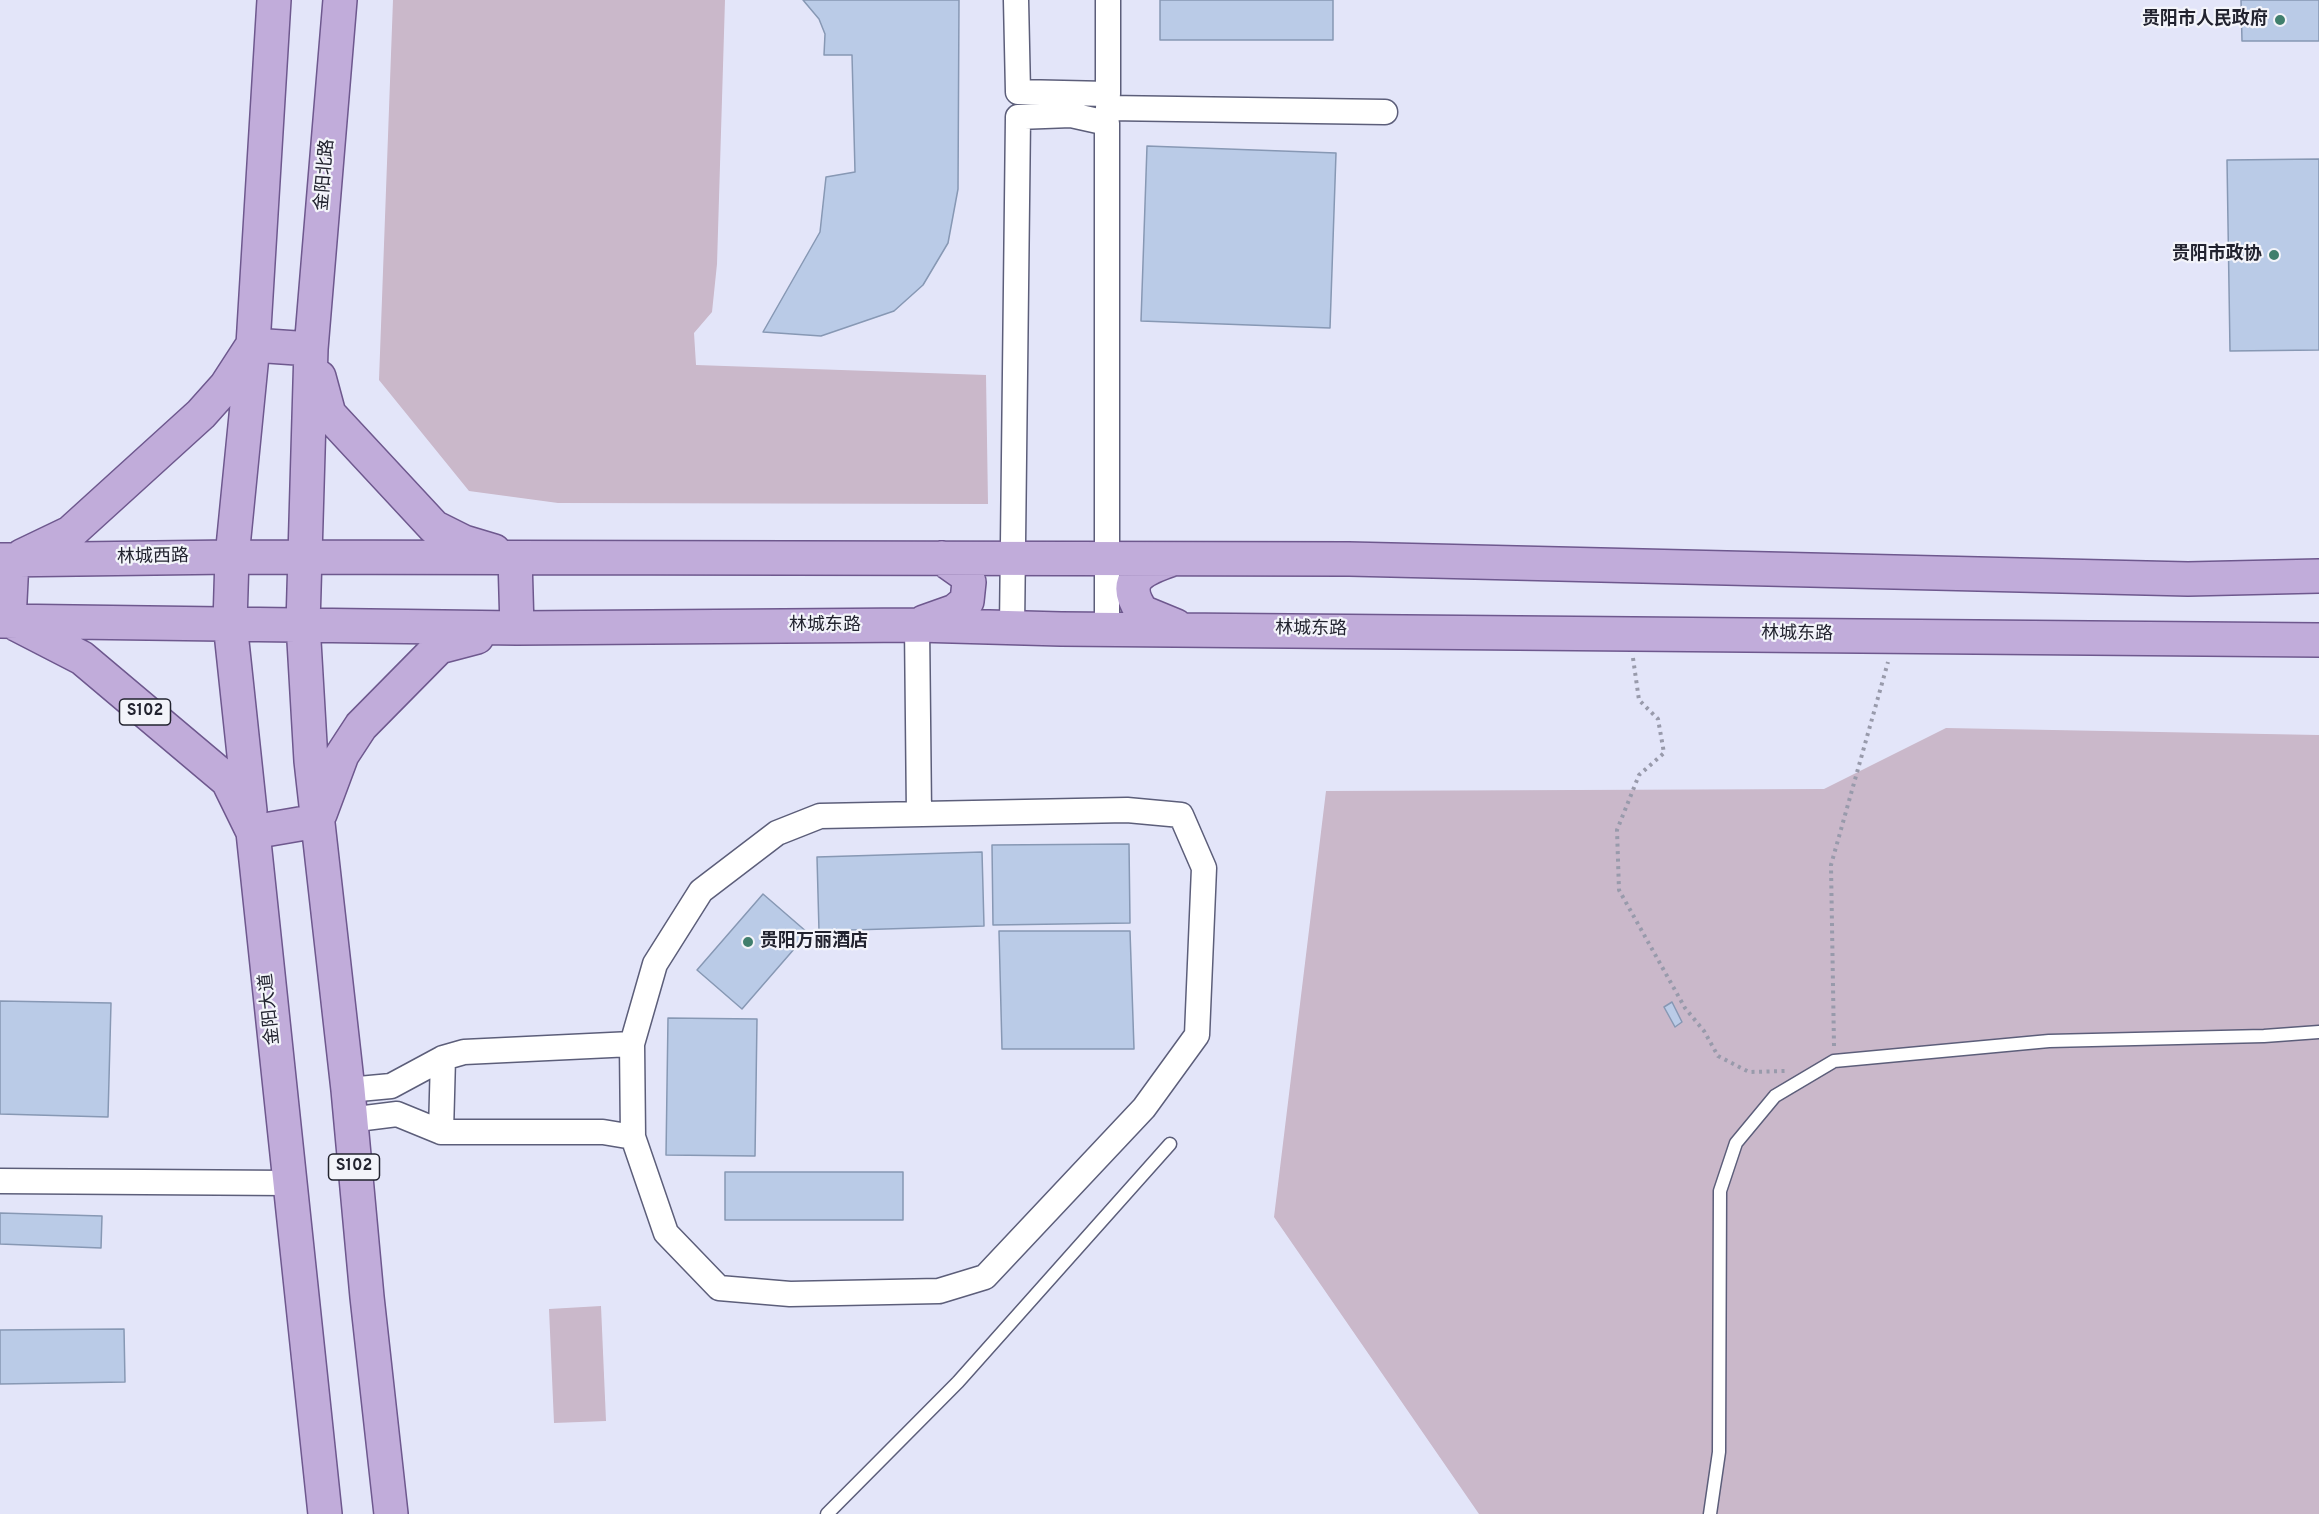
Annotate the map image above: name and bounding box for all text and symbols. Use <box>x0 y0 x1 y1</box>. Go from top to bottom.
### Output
place label: 贵阳市人民政府 <box>2142 9 2268 31</box>
marker: 贵阳市人民政府 <box>2273 13 2287 27</box>
street label: 金阳北路 <box>312 138 340 212</box>
place label: 贵阳市政协 <box>2172 244 2262 266</box>
marker: 贵阳市政协 <box>2267 248 2281 262</box>
street label: 林城西路 <box>117 547 189 569</box>
street label: 林城东路 <box>789 615 861 637</box>
street label: 林城东路 <box>1275 619 1347 641</box>
street label: 林城东路 <box>1761 624 1833 646</box>
road number: S102 <box>120 699 170 725</box>
place label: 贵阳万丽酒店 <box>760 931 868 953</box>
marker: 贵阳万丽酒店 <box>741 935 755 949</box>
street label: 金阳大道 <box>256 972 286 1046</box>
road number: S102 <box>328 1154 380 1180</box>

